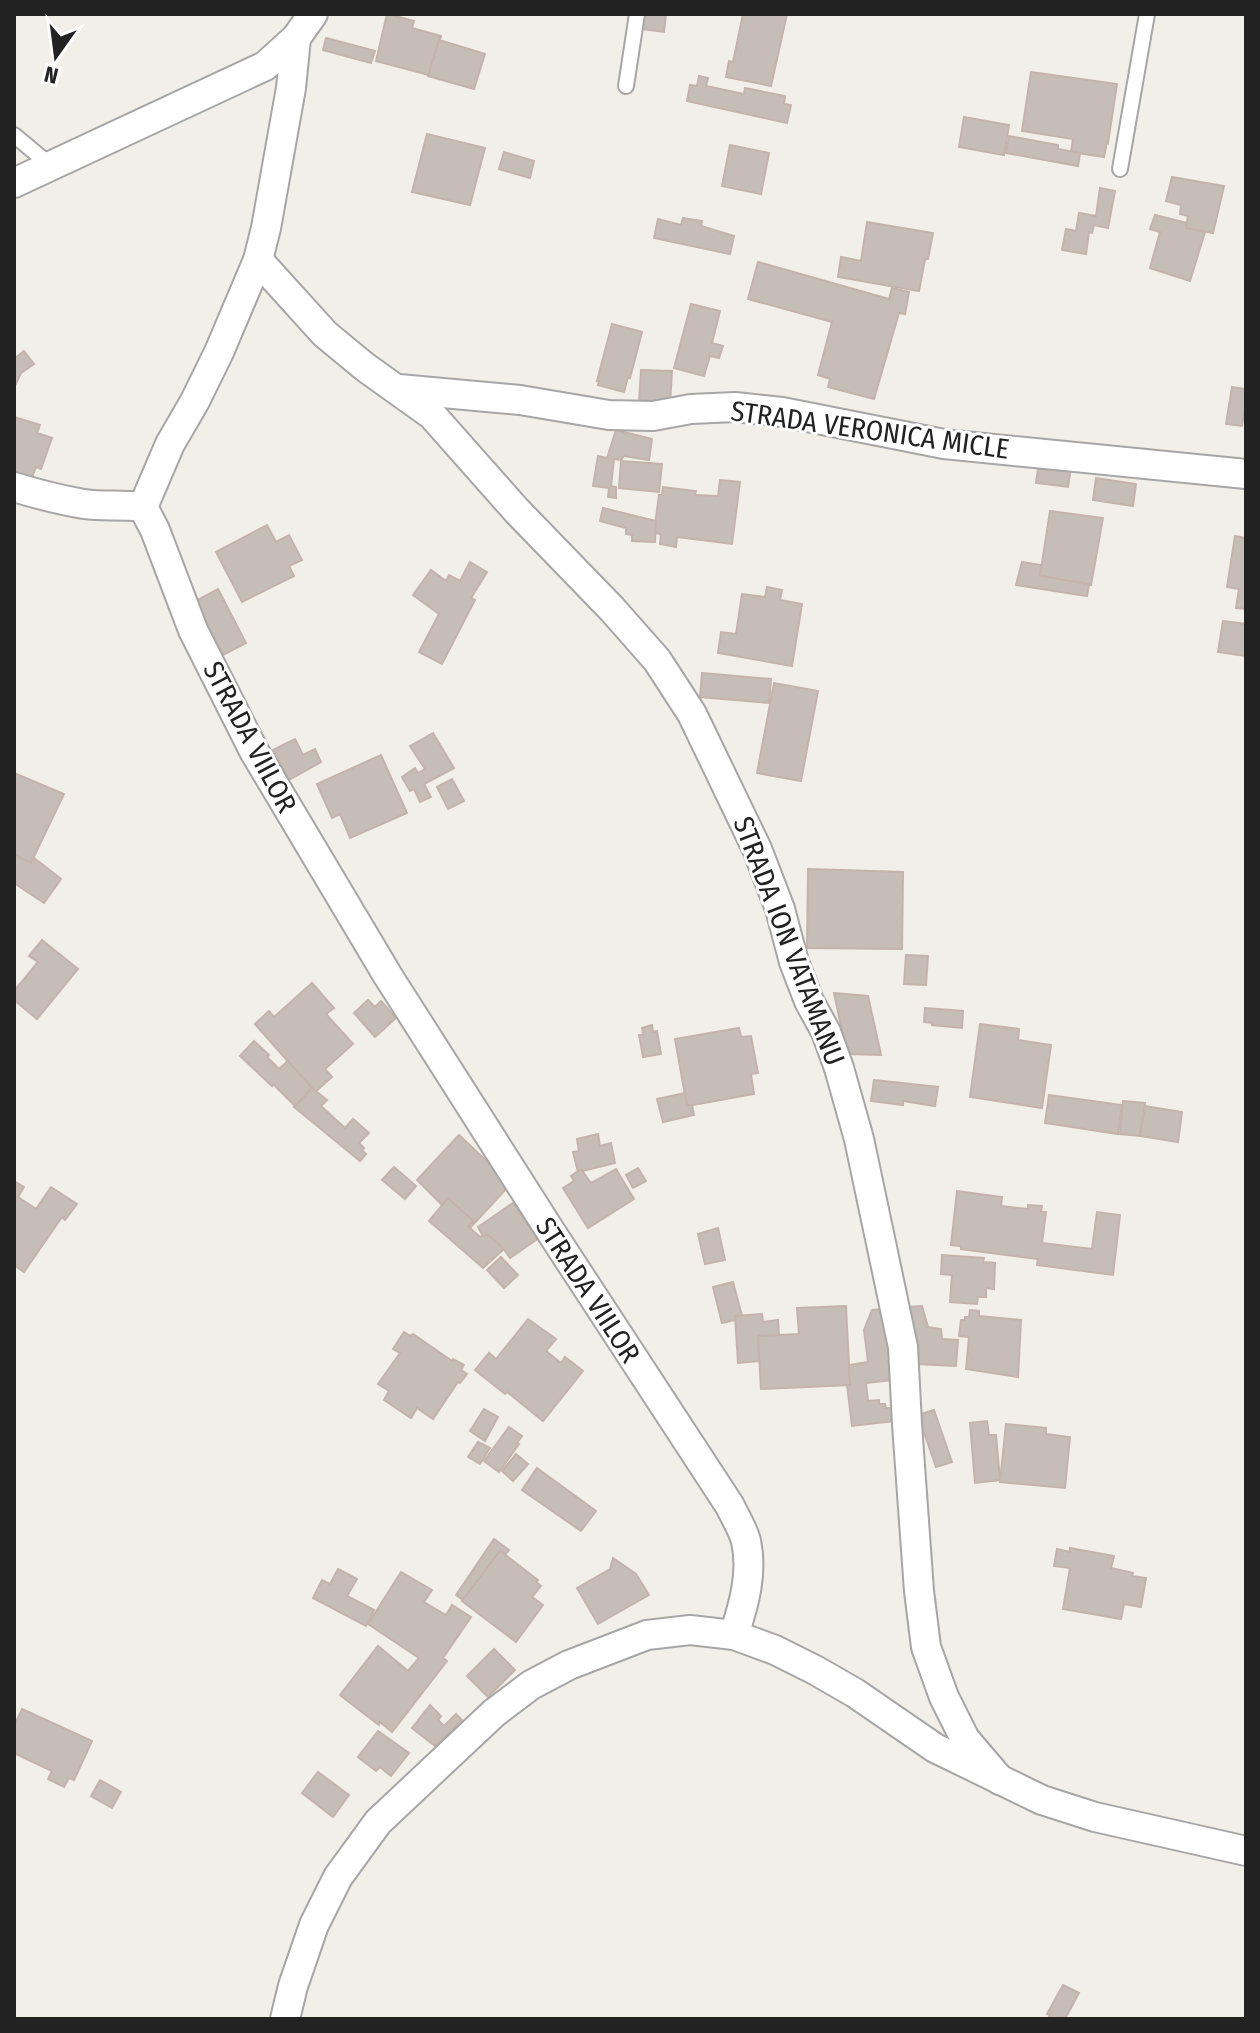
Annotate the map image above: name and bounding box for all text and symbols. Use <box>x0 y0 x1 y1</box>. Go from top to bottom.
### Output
north arrow <box>16 16 96 96</box>
text: N <box>42 60 61 90</box>
street label: STRADA VERONICA MICLE <box>729 394 1011 466</box>
street label: STRADA VIILOR <box>196 656 304 818</box>
street label: STRADA ION VATAMANU <box>726 812 852 1070</box>
street label: STRADA VIILOR <box>529 1211 647 1369</box>

